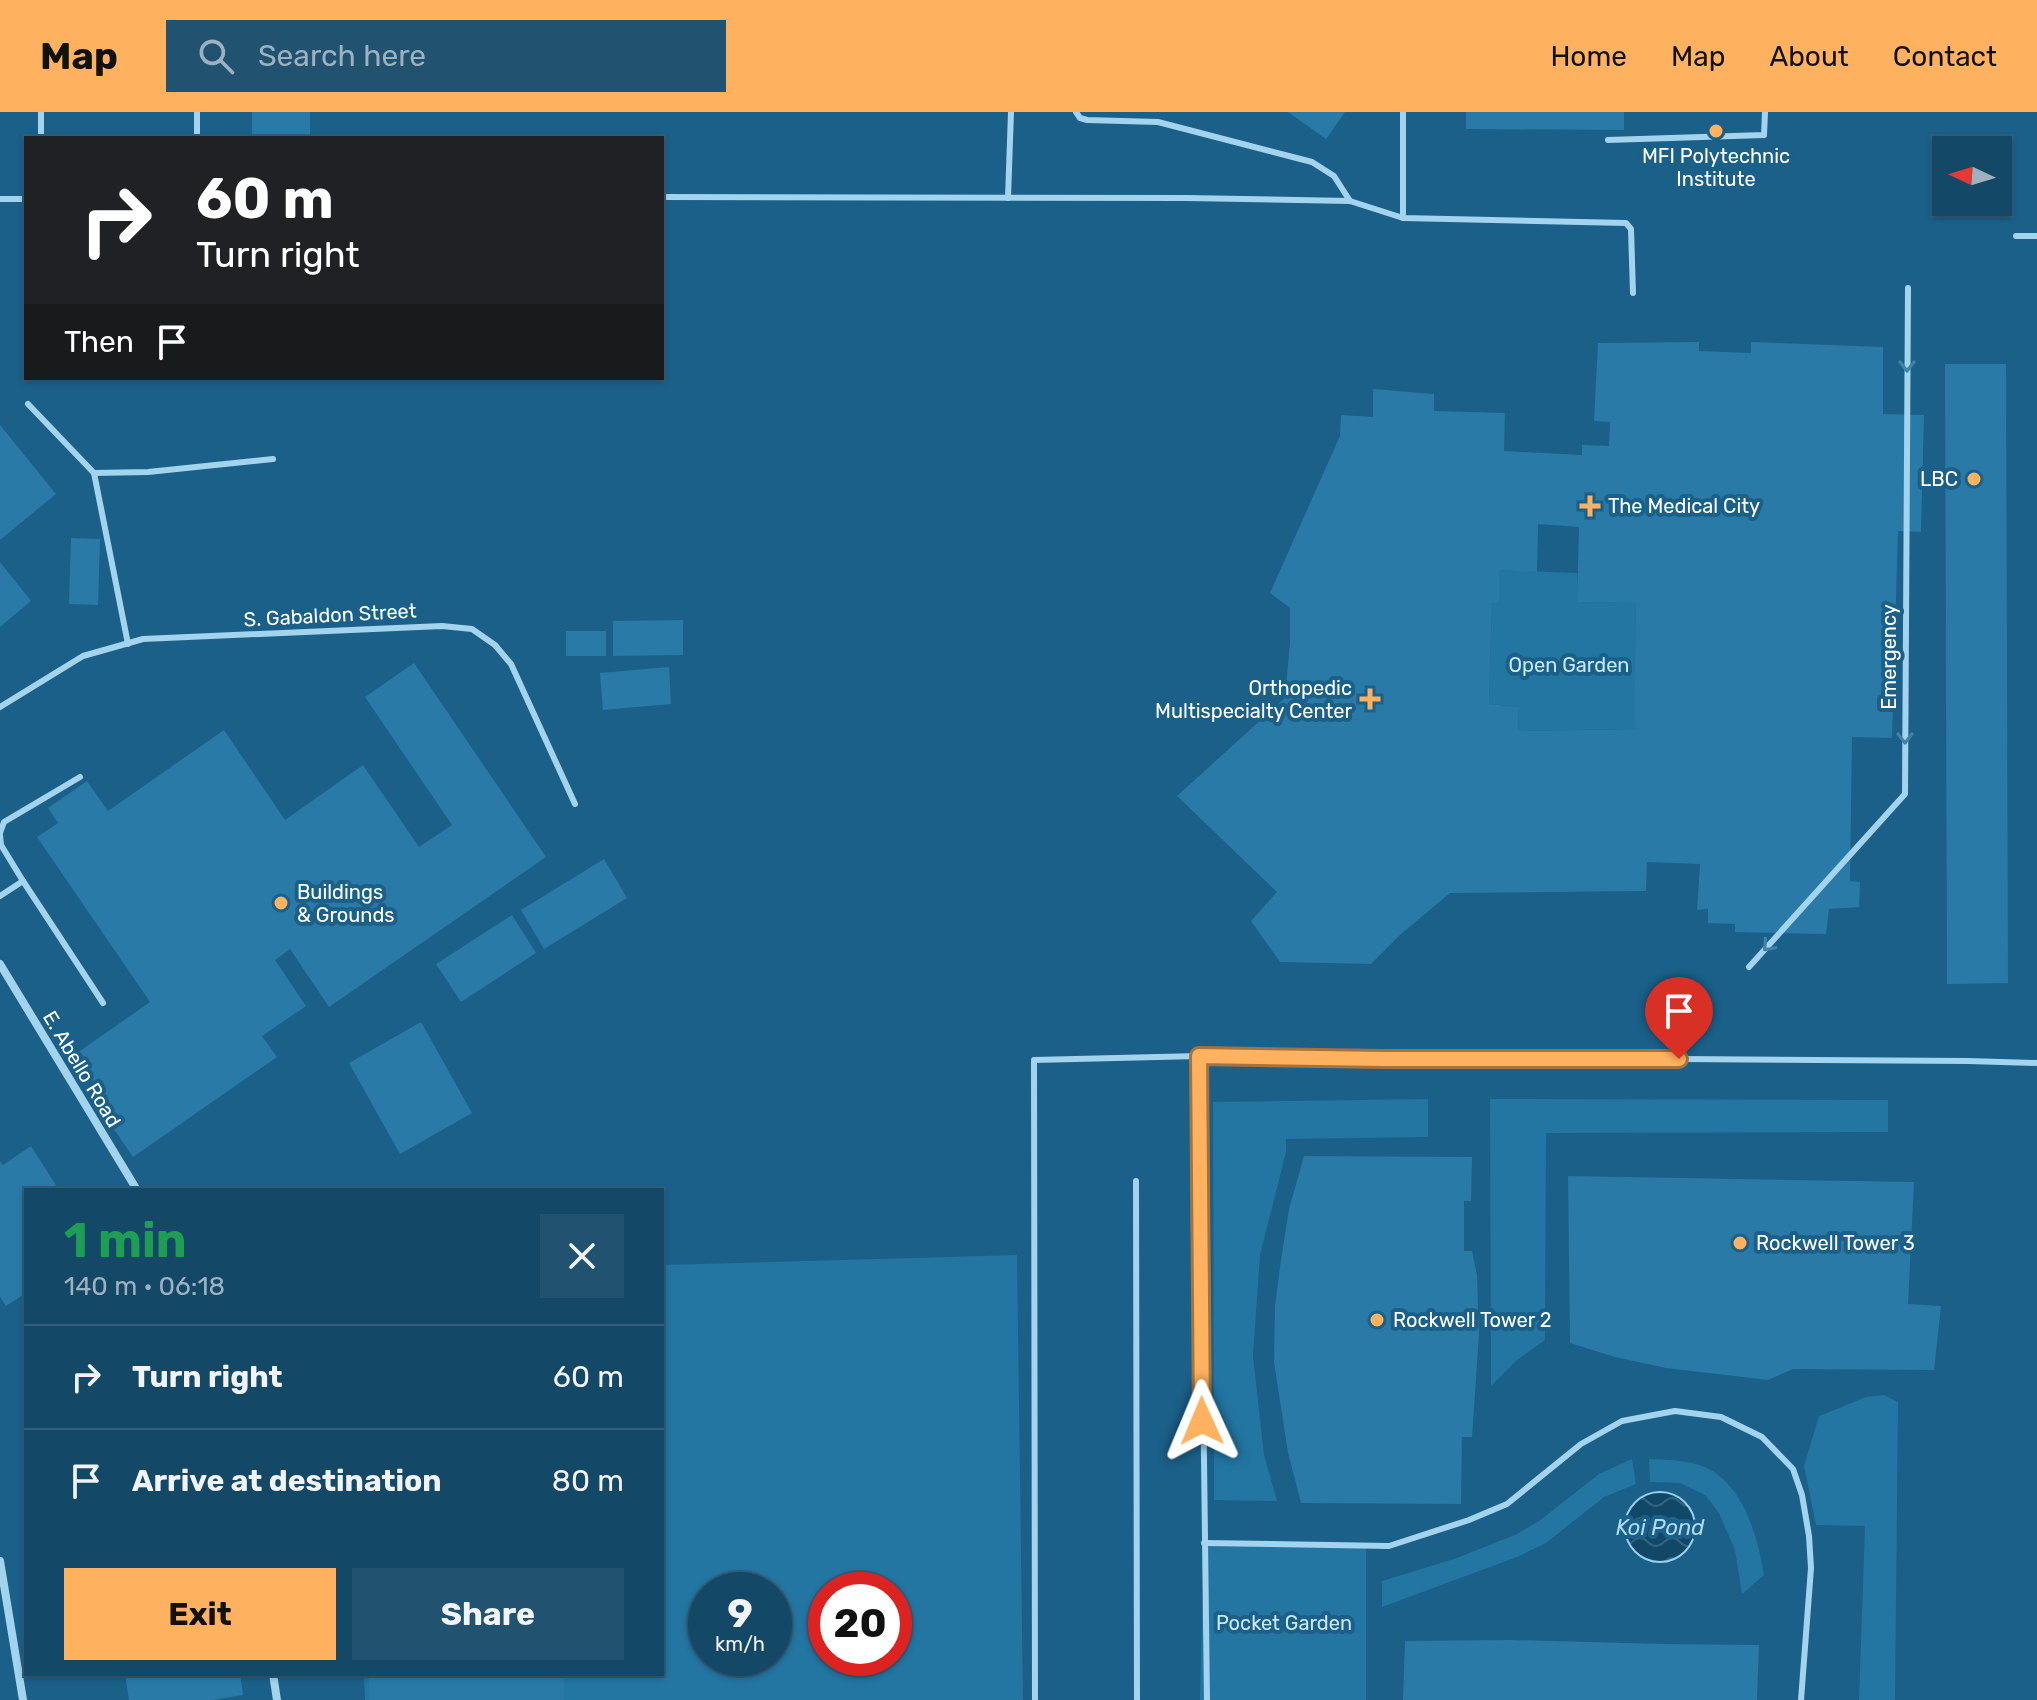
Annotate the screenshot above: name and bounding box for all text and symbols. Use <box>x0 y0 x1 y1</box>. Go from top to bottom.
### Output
search box <box>166 20 726 92</box>
text: Map <box>40 33 118 79</box>
icon: search <box>194 34 238 78</box>
text: Search here <box>258 38 426 74</box>
text: Home <box>1550 40 1627 73</box>
text: Map <box>1671 40 1725 73</box>
text: About <box>1769 40 1849 73</box>
text: Contact <box>1893 40 1997 73</box>
marker: MFI Polytechnic Institute <box>1707 122 1725 140</box>
north arrow <box>1932 136 2012 216</box>
map controls <box>1932 136 2012 216</box>
place label: MFI Polytechnic Institute <box>1642 144 1790 191</box>
text: 60 m <box>196 166 334 232</box>
icon: right <box>64 168 168 272</box>
text: Turn right <box>196 233 360 276</box>
icon: arrive <box>150 320 194 364</box>
text: Then <box>64 324 134 360</box>
one-way arrow <box>1898 360 1916 373</box>
place label: LBC <box>1920 467 1958 491</box>
marker: LBC <box>1965 470 1983 488</box>
place label: The Medical City <box>1608 494 1760 518</box>
marker: The Medical City <box>1579 495 1601 517</box>
street label: S. Gabaldon Street <box>243 598 417 632</box>
street label: Emergency <box>1877 604 1901 710</box>
park label: Open Garden <box>1509 653 1629 677</box>
place label: Orthopedic Multispecialty Center <box>1155 676 1352 723</box>
marker: Orthopedic Multispecialty Center <box>1359 688 1381 710</box>
one-way arrow <box>1896 732 1914 745</box>
place label: Buildings & Grounds <box>297 880 395 927</box>
marker: Buildings & Grounds <box>272 894 290 912</box>
one-way arrow <box>1764 937 1778 952</box>
pin <box>1645 977 1713 1059</box>
icon: arrive <box>1657 989 1701 1033</box>
street label: E. Abello Road <box>38 1006 126 1132</box>
text: 1 min <box>64 1212 187 1269</box>
button: close <box>540 1214 624 1298</box>
place label: Rockwell Tower 3 <box>1756 1231 1915 1255</box>
marker: Rockwell Tower 3 <box>1731 1234 1749 1252</box>
text: 140 m · 06:18 <box>64 1271 225 1302</box>
place label: Rockwell Tower 2 <box>1393 1308 1552 1332</box>
marker: Rockwell Tower 2 <box>1368 1311 1386 1329</box>
icon: right <box>64 1355 108 1399</box>
text: Turn right <box>132 1359 283 1395</box>
text: 60 m <box>553 1359 624 1395</box>
position arrow <box>1160 1379 1244 1463</box>
icon: arrive <box>64 1459 108 1503</box>
text: Arrive at destination <box>132 1463 442 1499</box>
text: 80 m <box>552 1463 624 1499</box>
water label: Koi Pond <box>1616 1514 1705 1541</box>
button: Exit <box>64 1568 336 1660</box>
button: Share <box>352 1568 624 1660</box>
speed limit sign: 20 <box>808 1572 912 1676</box>
text: 9 <box>727 1590 753 1637</box>
park label: Pocket Garden <box>1216 1611 1352 1635</box>
text: km/h <box>715 1632 765 1656</box>

